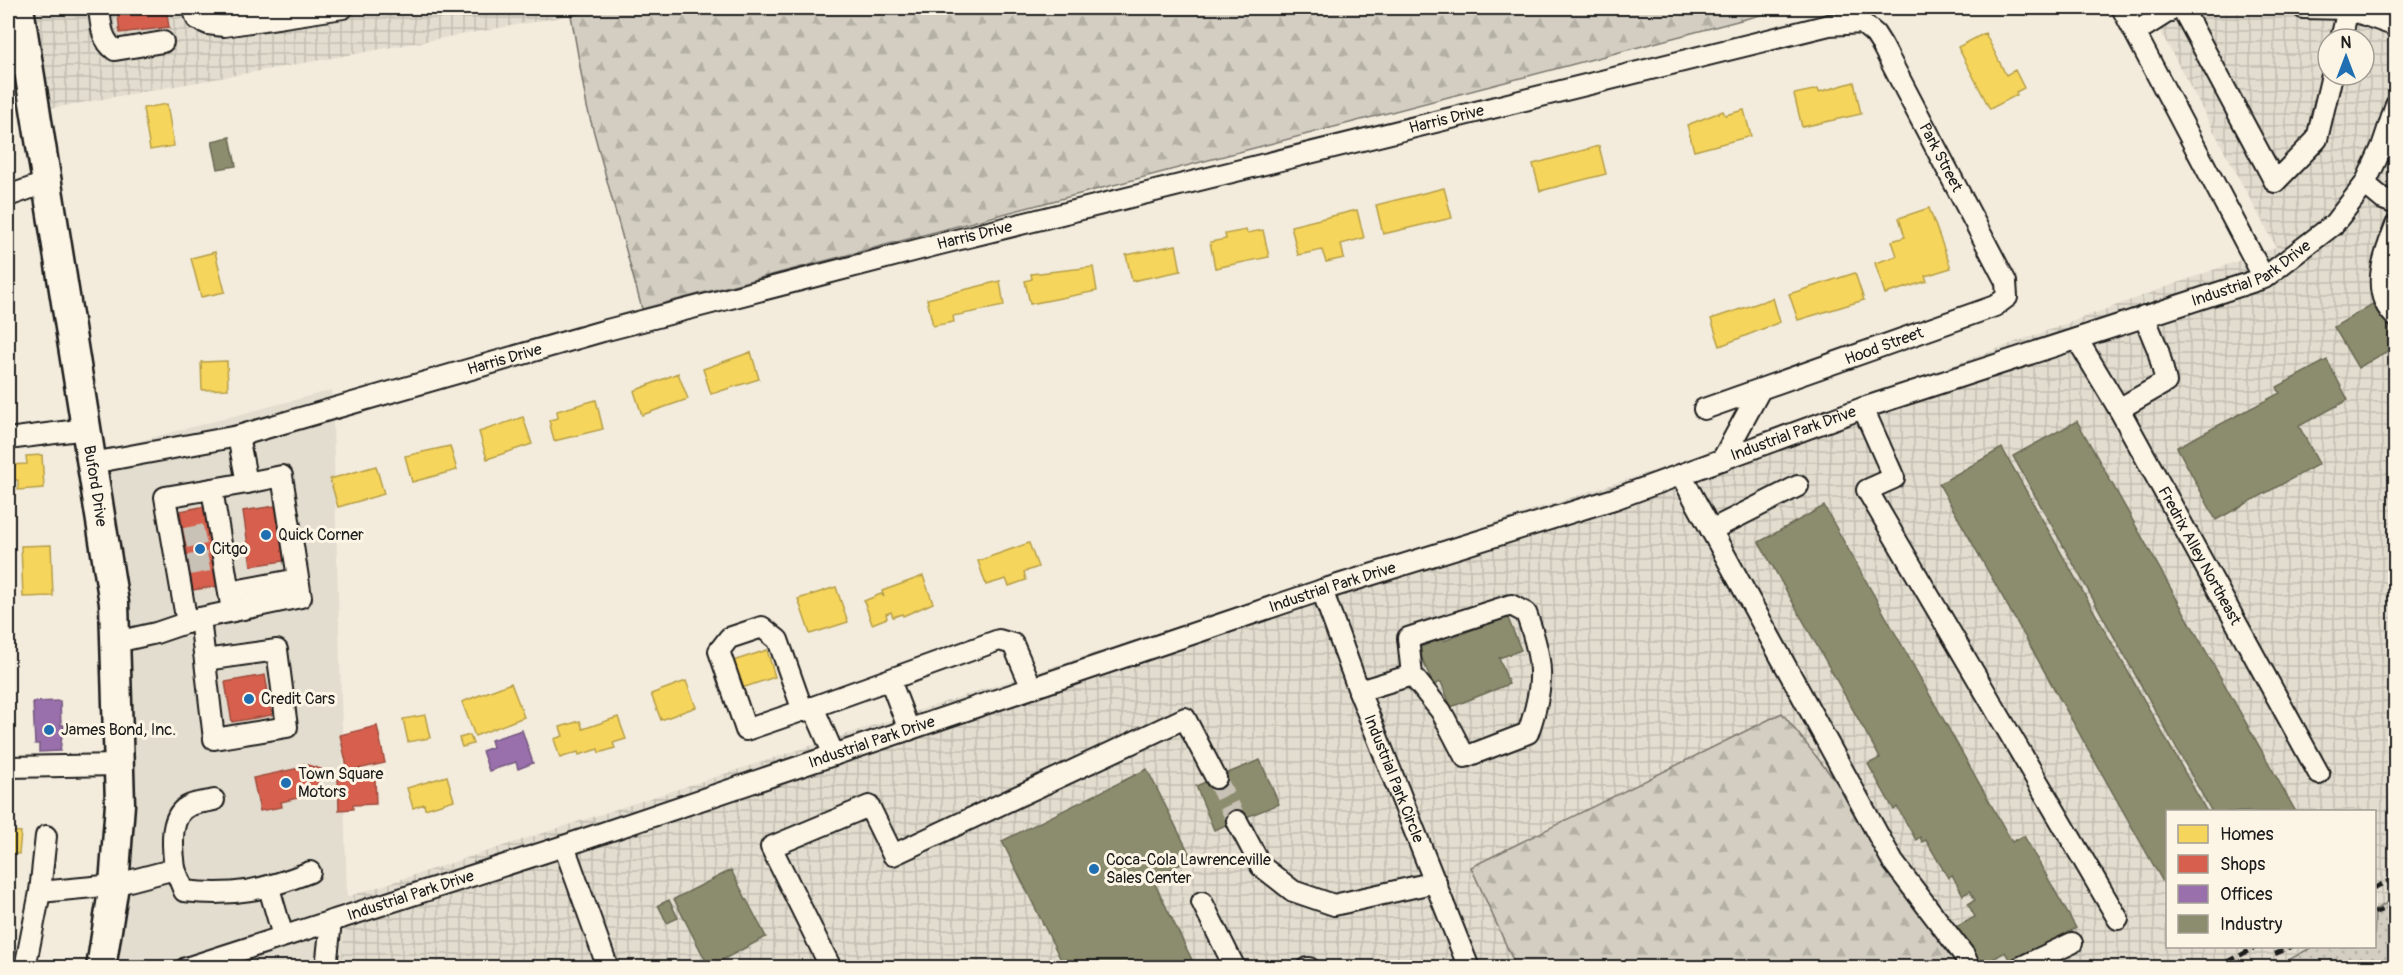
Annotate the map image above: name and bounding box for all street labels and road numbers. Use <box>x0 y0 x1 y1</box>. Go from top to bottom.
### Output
street label: Harris Drive <box>1407 100 1486 138</box>
street label: Park Street <box>1915 120 1967 196</box>
street label: Harris Drive <box>935 217 1014 254</box>
street label: Industrial Park Drive <box>2189 236 2315 311</box>
street label: Hood Street <box>1842 322 1926 369</box>
street label: Harris Drive <box>465 339 544 379</box>
street label: Industrial Park Drive <box>1728 401 1859 466</box>
street label: Buford Drive <box>79 444 112 528</box>
street label: Fredrix Alley Northeast <box>2153 483 2246 629</box>
street label: Industrial Park Drive <box>1266 558 1398 617</box>
street label: Industrial Park Drive <box>806 711 938 773</box>
street label: Industrial Park Circle <box>1359 712 1428 846</box>
street label: Industrial Park Drive <box>345 866 477 925</box>

